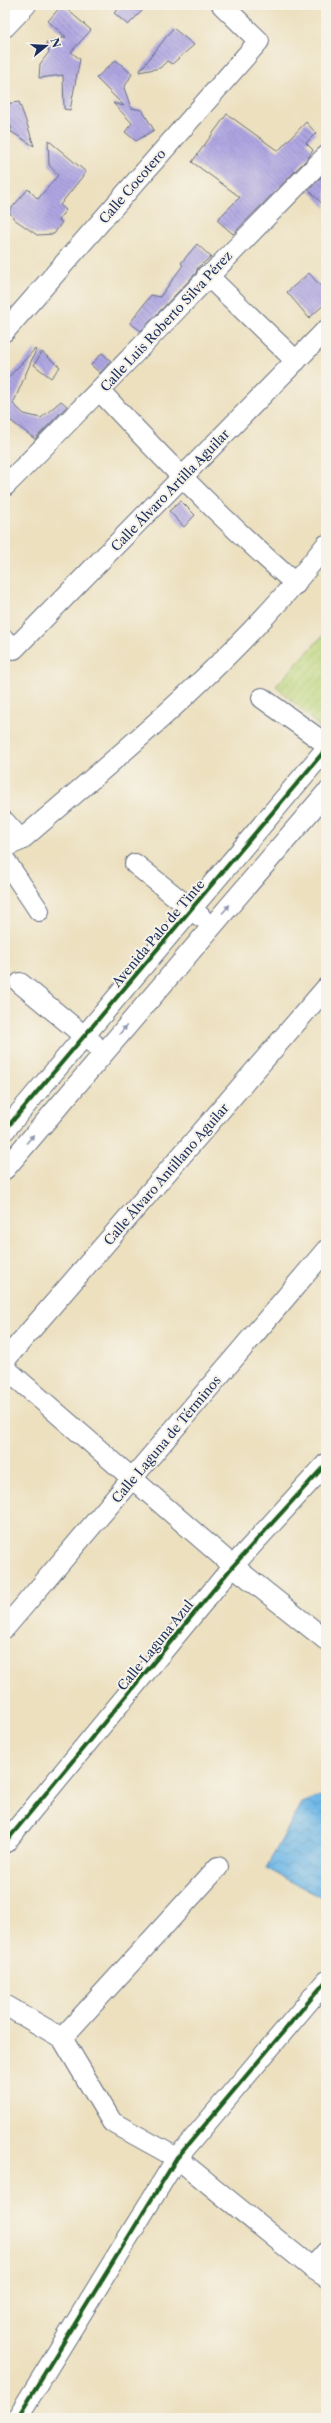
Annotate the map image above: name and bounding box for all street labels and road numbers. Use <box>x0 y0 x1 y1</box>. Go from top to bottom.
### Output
street label: Calle Cocotero <box>95 146 169 226</box>
street label: Calle Luis Roberto Silva Pérez <box>97 247 236 395</box>
street label: Calle Álvaro Artilla Aguilar <box>107 425 233 554</box>
street label: Avenida Palo de Tinte <box>108 876 208 991</box>
street label: Calle Álvaro Antillano Aguilar <box>100 1099 232 1248</box>
street label: Calle Laguna de Términos <box>108 1372 224 1506</box>
street label: Calle Laguna Azul <box>114 1597 196 1693</box>

